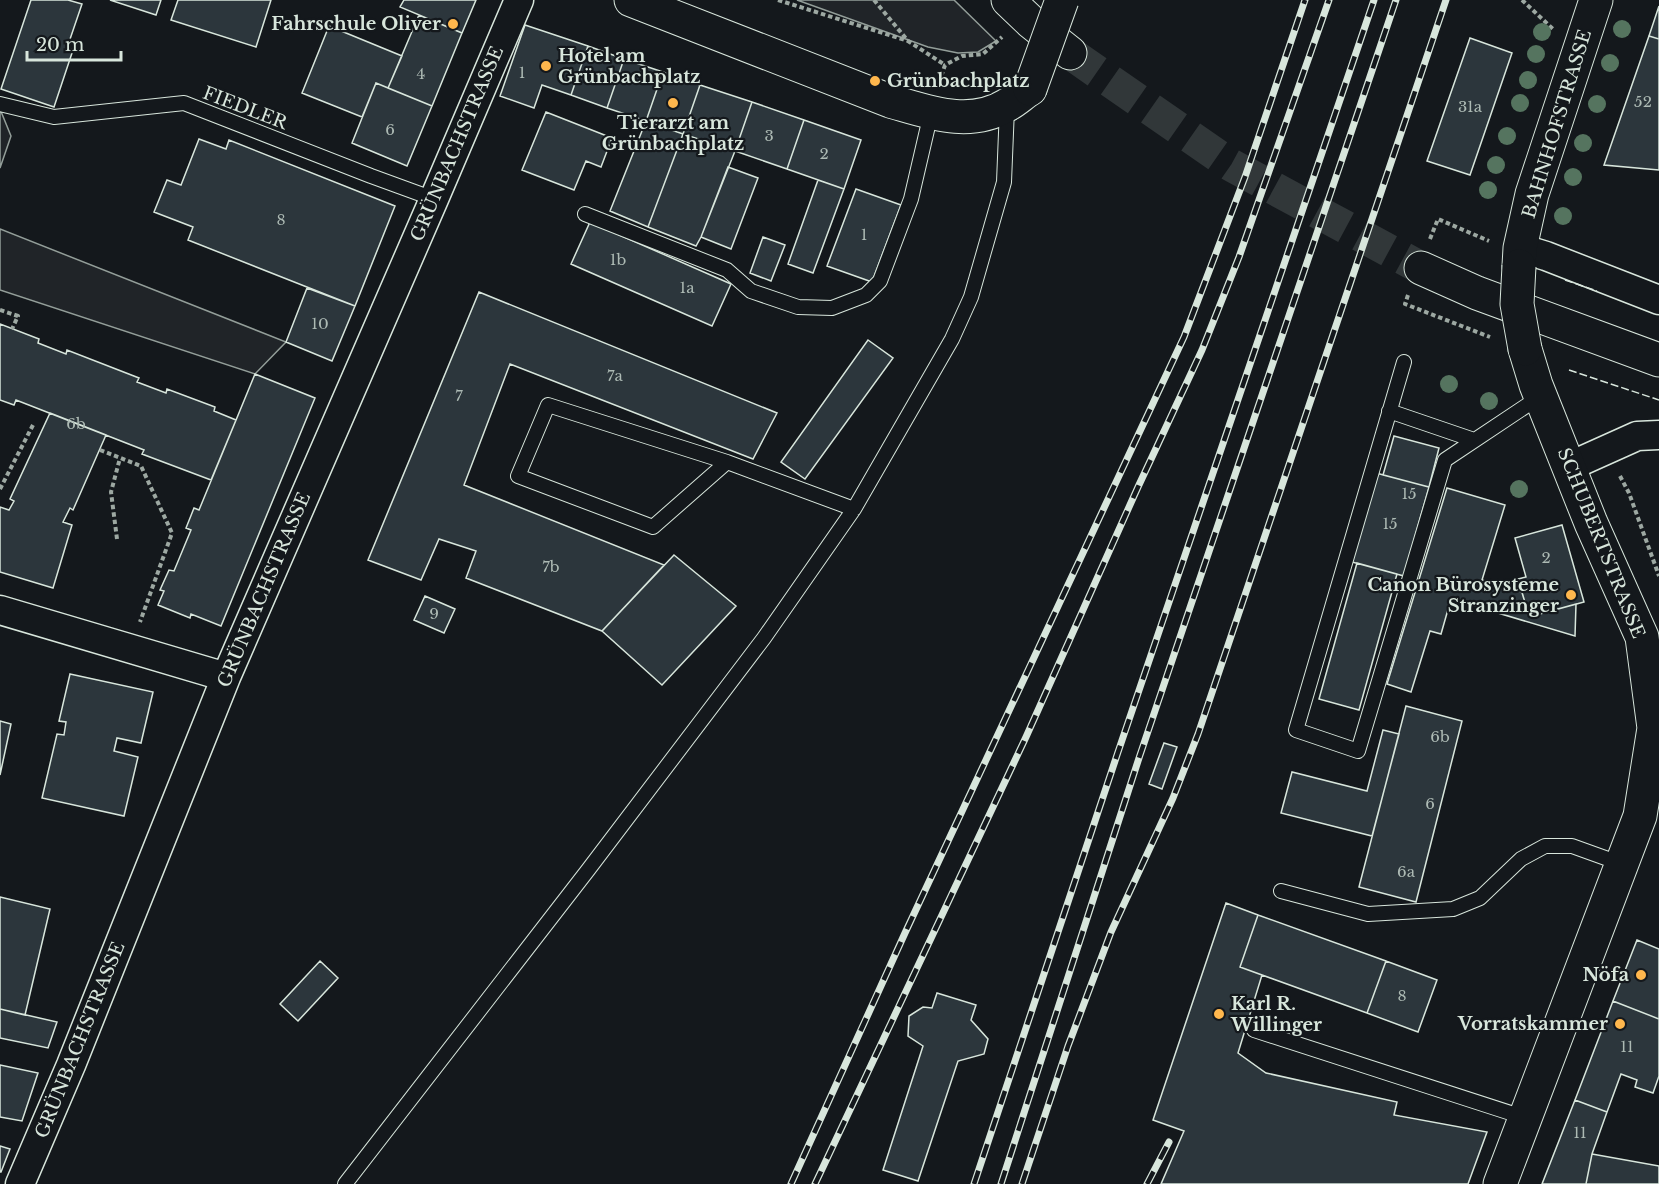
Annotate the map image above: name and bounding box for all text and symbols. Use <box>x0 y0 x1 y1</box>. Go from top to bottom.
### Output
place label: Fahrschule Oliver <box>271 13 441 35</box>
marker: Fahrschule Oliver <box>446 17 460 31</box>
scale bar <box>27 24 122 62</box>
street label: BAHNHOFSTRASSE <box>1518 27 1596 221</box>
text: 20 m <box>36 34 84 56</box>
street label: GRÜNBACHSTRASSE <box>405 43 508 245</box>
place label: Hotel am Grünbachplatz <box>558 45 700 88</box>
marker: Hotel am Grünbachplatz <box>539 59 553 73</box>
house number: 1 <box>519 63 525 82</box>
house number: 4 <box>417 64 425 83</box>
place label: Grünbachplatz <box>887 70 1029 92</box>
marker: Grünbachplatz <box>868 74 882 88</box>
street label: FIEDLER <box>200 82 291 134</box>
house number: 52 <box>1634 92 1652 111</box>
marker: Tierarzt am Grünbachplatz <box>666 96 680 110</box>
house number: 31a <box>1458 97 1483 116</box>
place label: Tierarzt am Grünbachplatz <box>602 112 744 155</box>
house number: 6 <box>385 120 395 139</box>
house number: 3 <box>764 126 774 145</box>
house number: 2 <box>819 144 829 163</box>
house number: 8 <box>276 210 286 229</box>
house number: 1 <box>861 225 867 244</box>
house number: 1b <box>610 250 626 269</box>
house number: 1a <box>679 278 695 297</box>
house number: 10 <box>311 314 329 333</box>
house number: 7a <box>607 366 624 385</box>
house number: 7 <box>455 386 463 405</box>
house number: 6b <box>66 414 86 433</box>
street label: SCHUBERTSTRASSE <box>1553 445 1649 641</box>
house number: 15 <box>1401 484 1417 503</box>
street label: GRÜNBACHSTRASSE <box>212 489 315 691</box>
house number: 15 <box>1382 514 1398 533</box>
house number: 2 <box>1541 548 1551 567</box>
house number: 7b <box>542 557 560 576</box>
place label: Canon Bürosysteme Stranzinger <box>1368 574 1559 617</box>
marker: Canon Bürosysteme Stranzinger <box>1564 588 1578 602</box>
house number: 9 <box>429 604 439 623</box>
house number: 6b <box>1430 727 1450 746</box>
house number: 6 <box>1425 794 1435 813</box>
house number: 6a <box>1397 862 1416 881</box>
street label: GRÜNBACHSTRASSE <box>30 938 129 1141</box>
place label: Nöfa <box>1582 964 1630 986</box>
marker: Nöfa <box>1634 968 1648 982</box>
house number: 8 <box>1397 986 1407 1005</box>
place label: Karl R. Willinger <box>1230 993 1322 1036</box>
marker: Karl R. Willinger <box>1212 1007 1226 1021</box>
place label: Vorratskammer <box>1457 1013 1608 1035</box>
marker: Vorratskammer <box>1613 1017 1627 1031</box>
house number: 11 <box>1620 1037 1634 1056</box>
house number: 11 <box>1573 1123 1587 1142</box>

